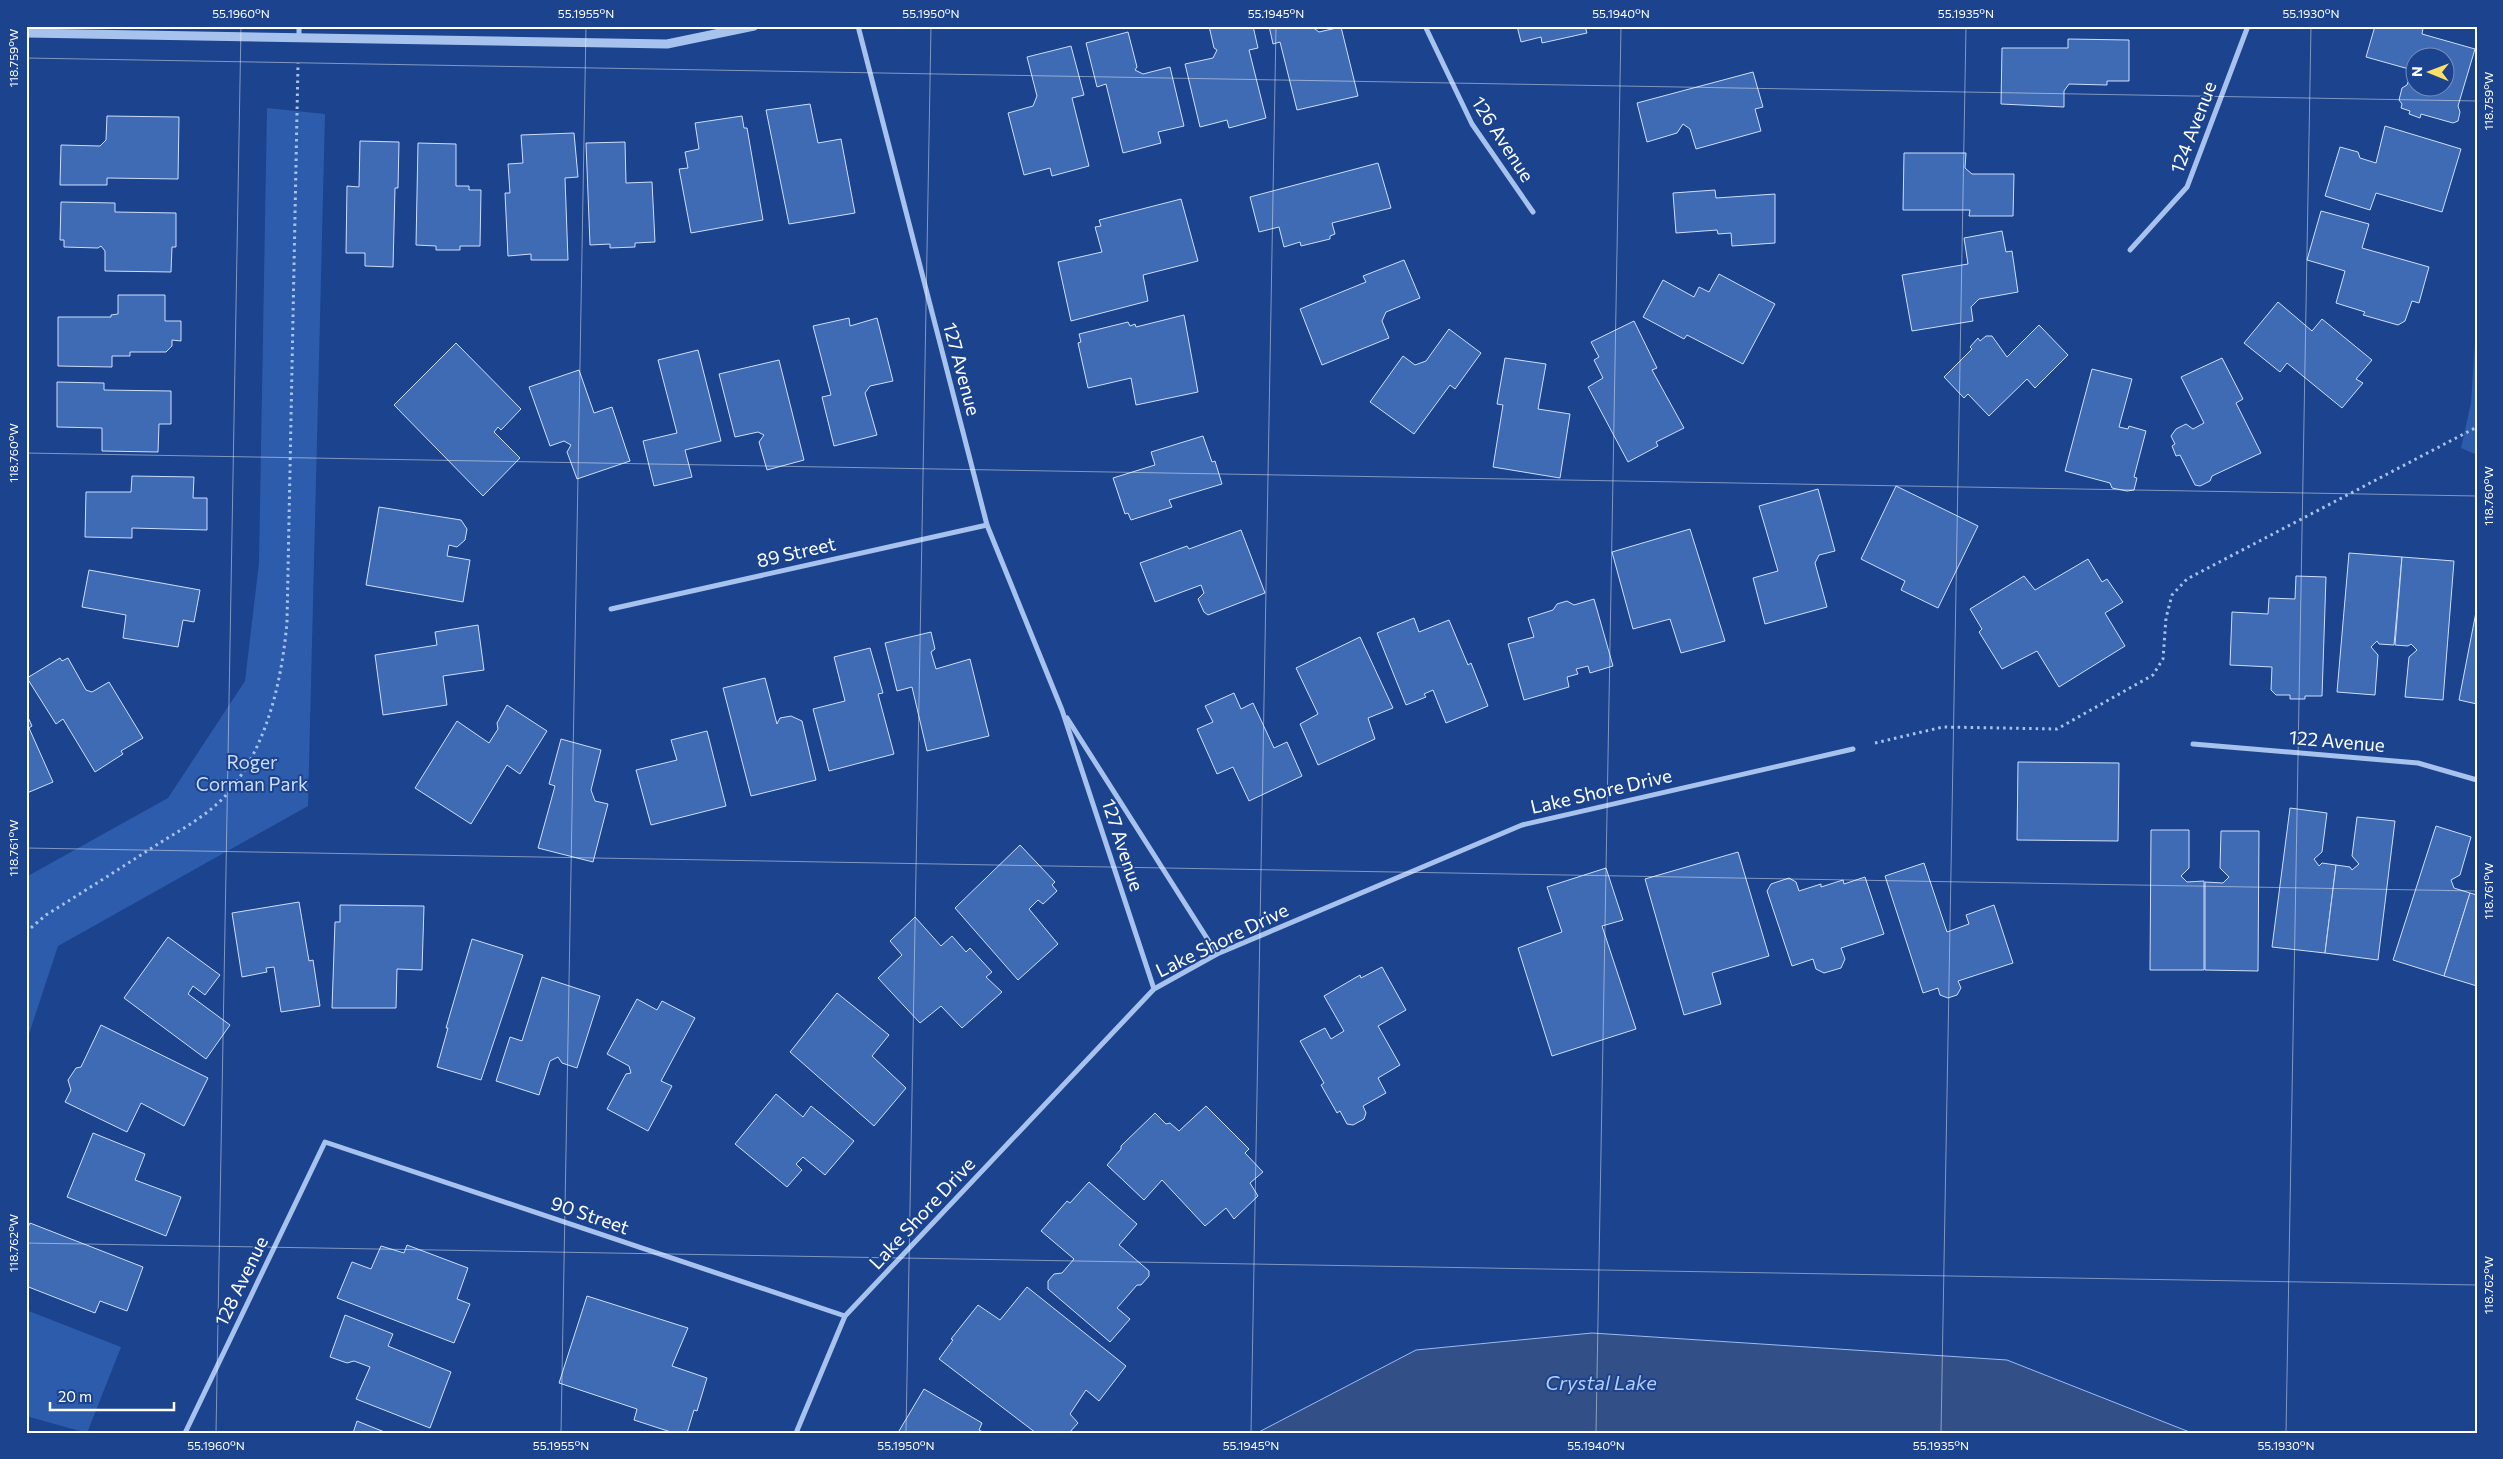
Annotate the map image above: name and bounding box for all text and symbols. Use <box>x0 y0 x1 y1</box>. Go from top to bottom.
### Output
text: 55.1960°N <box>212 6 270 20</box>
text: 55.1955°N <box>558 6 614 20</box>
text: 55.1950°N <box>902 6 960 20</box>
text: 55.1945°N <box>1248 6 1304 20</box>
text: 55.1940°N <box>1592 6 1650 20</box>
text: 55.1935°N <box>1938 6 1994 20</box>
text: 55.1930°N <box>2282 6 2340 20</box>
text: 118.759°W <box>6 29 20 87</box>
north arrow <box>2406 48 2456 98</box>
text: N <box>2408 66 2425 77</box>
text: 118.759°W <box>2481 72 2495 130</box>
street label: 124 Avenue <box>2164 78 2221 176</box>
street label: 126 Avenue <box>1467 92 1540 186</box>
street label: 127 Avenue <box>939 320 986 418</box>
text: 118.760°W <box>6 423 20 483</box>
text: 118.760°W <box>2481 466 2495 526</box>
street label: 89 Street <box>754 531 838 572</box>
street label: 122 Avenue <box>2288 725 2386 756</box>
park label: Roger Corman Park <box>196 750 308 795</box>
street label: Lake Shore Drive <box>1528 763 1674 818</box>
street label: 127 Avenue <box>1098 796 1149 894</box>
text: 118.761°W <box>6 820 20 876</box>
text: 118.761°W <box>2481 863 2495 919</box>
street label: Lake Shore Drive <box>1152 898 1292 982</box>
street label: Lake Shore Drive <box>864 1152 979 1273</box>
street label: 90 Street <box>548 1190 633 1239</box>
text: 118.762°W <box>6 1214 20 1272</box>
street label: 128 Avenue <box>209 1232 272 1329</box>
text: 118.762°W <box>2481 1256 2495 1314</box>
water label: Crystal Lake <box>1545 1370 1657 1394</box>
scale bar <box>50 1379 174 1411</box>
text: 20 m <box>58 1387 92 1405</box>
text: 55.1960°N <box>187 1438 245 1452</box>
text: 55.1955°N <box>533 1438 589 1452</box>
text: 55.1950°N <box>877 1438 935 1452</box>
text: 55.1945°N <box>1223 1438 1279 1452</box>
text: 55.1940°N <box>1567 1438 1625 1452</box>
text: 55.1935°N <box>1913 1438 1969 1452</box>
text: 55.1930°N <box>2257 1438 2315 1452</box>

